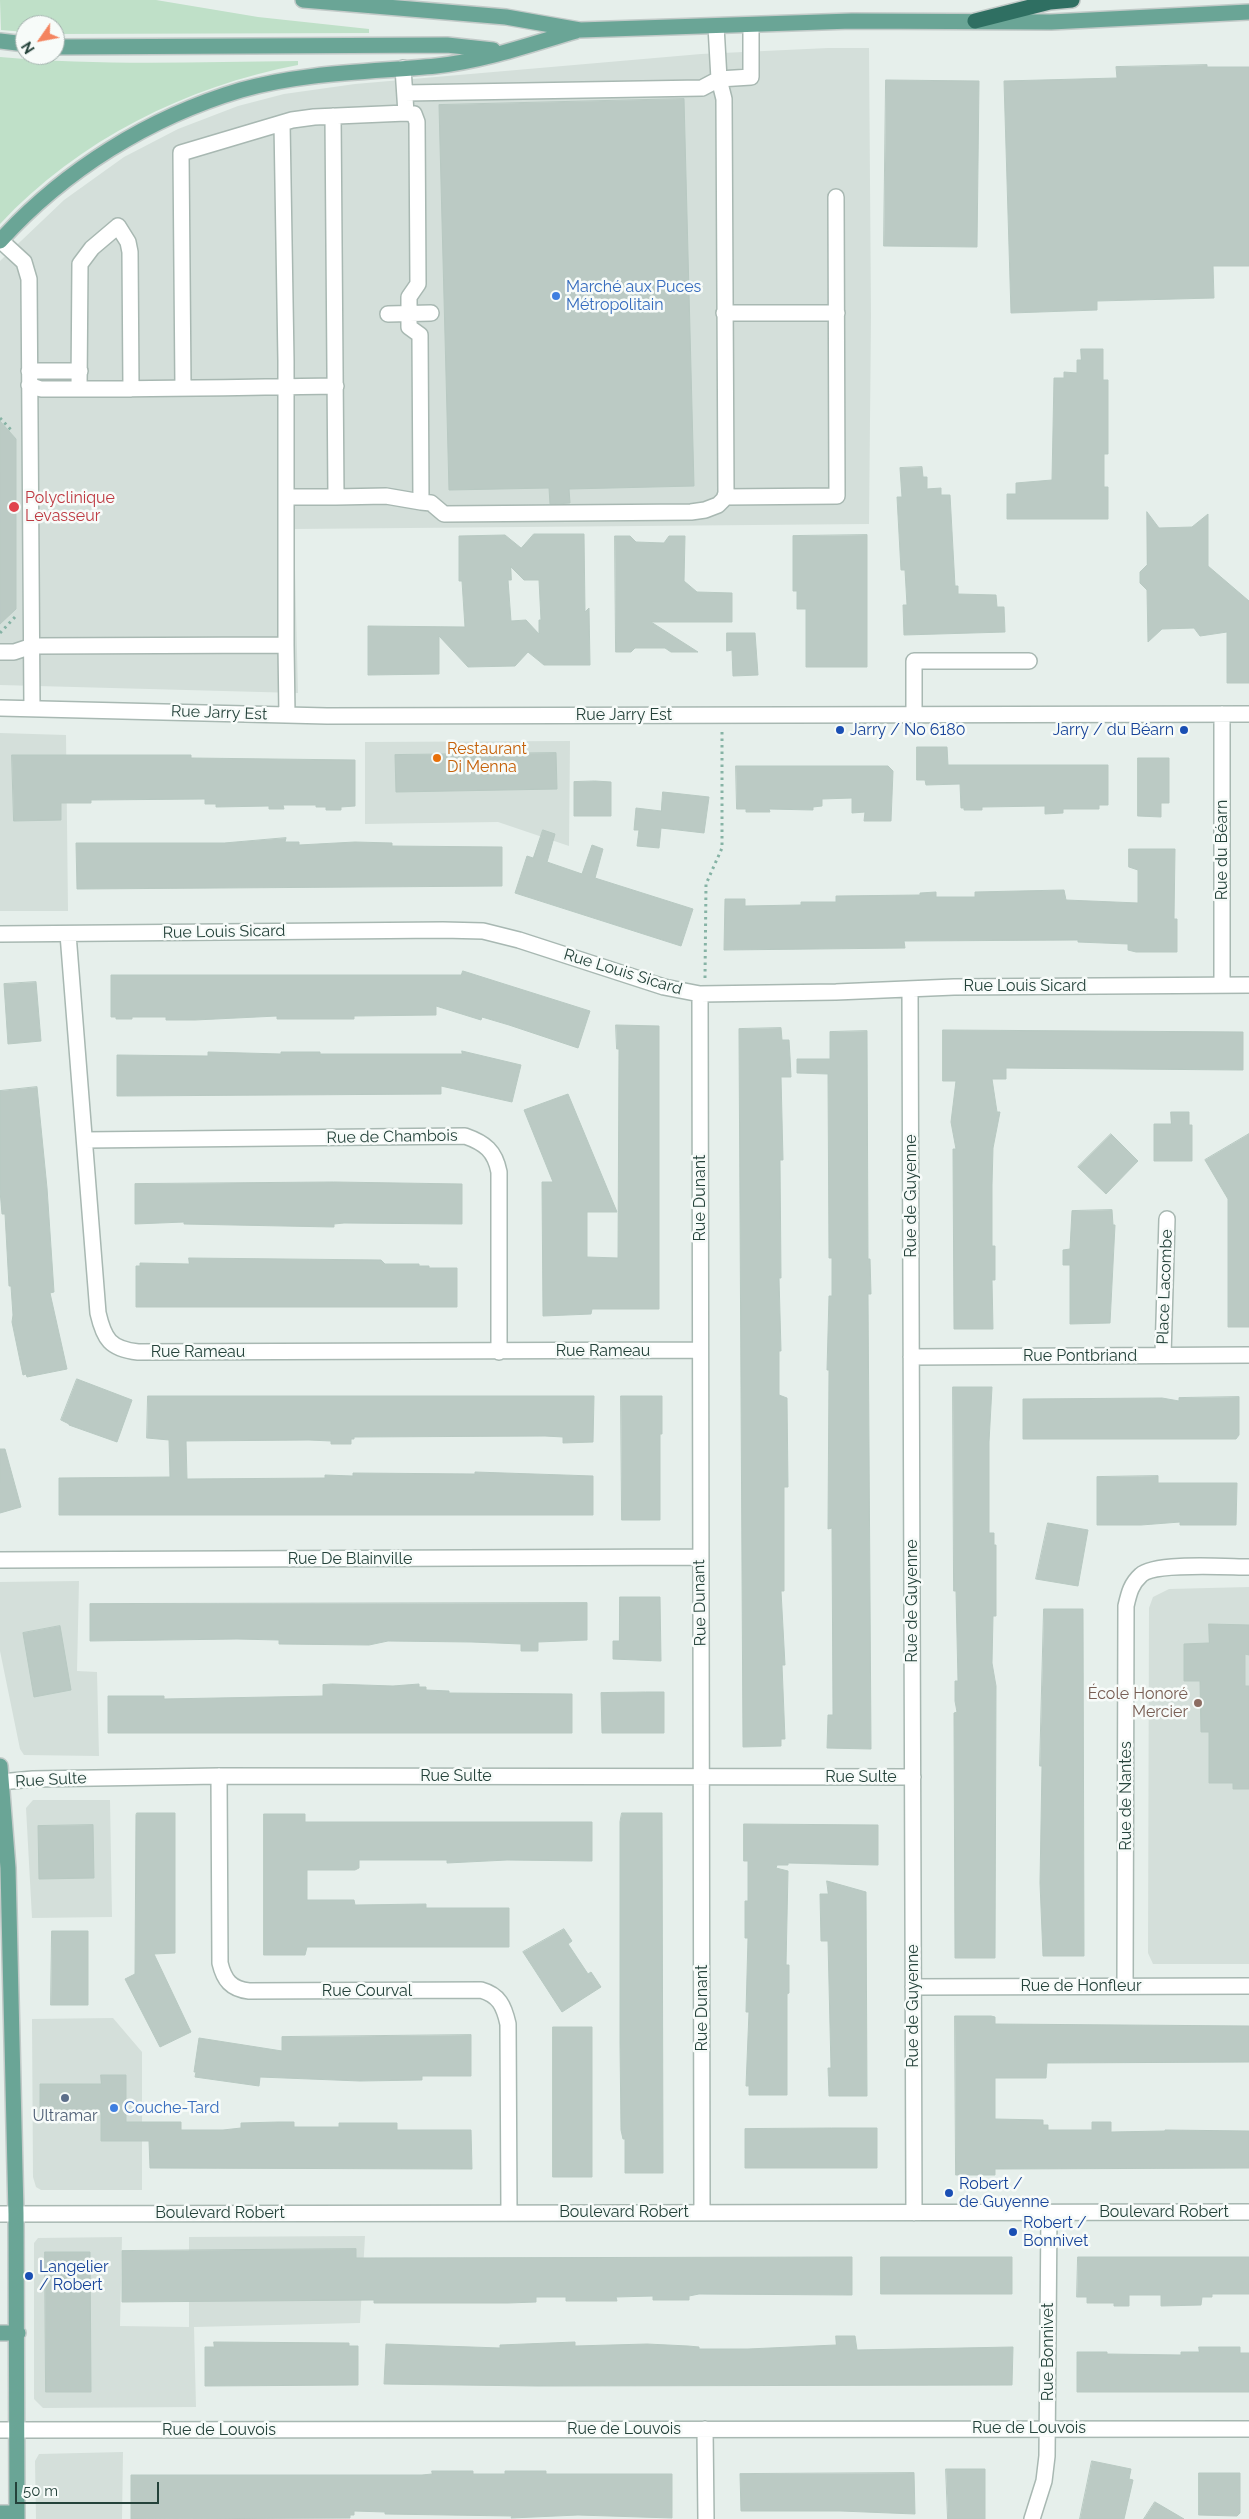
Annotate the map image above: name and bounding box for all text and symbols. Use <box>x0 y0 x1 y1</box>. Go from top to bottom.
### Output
north arrow <box>15 15 65 65</box>
text: N <box>19 39 38 56</box>
place label: Marché aux Puces Métropolitain <box>566 277 701 315</box>
marker: Marché aux Puces Métropolitain <box>550 290 562 302</box>
place label: Polyclinique Levasseur <box>25 488 115 526</box>
marker: Polyclinique Levasseur <box>7 500 21 514</box>
street label: Rue Jarry Est <box>171 702 267 724</box>
street label: Rue Jarry Est <box>576 705 672 725</box>
place label: Jarry / No 6180 <box>850 720 966 740</box>
place label: Jarry / du Béarn <box>1053 720 1174 740</box>
marker: Jarry / No 6180 <box>834 724 846 736</box>
marker: Jarry / du Béarn <box>1178 724 1190 736</box>
place label: Restaurant Di Menna <box>447 739 527 777</box>
marker: Restaurant Di Menna <box>431 752 443 764</box>
street label: Rue du Béarn <box>1212 800 1232 900</box>
street label: Rue Louis Sicard <box>162 921 286 943</box>
street label: Rue Louis Sicard <box>561 945 685 999</box>
street label: Rue Louis Sicard <box>964 976 1086 996</box>
street label: Rue de Chambois <box>326 1126 458 1148</box>
street label: Rue de Guyenne <box>901 1134 921 1258</box>
street label: Rue Dunant <box>690 1155 710 1241</box>
street label: Place Lacombe <box>1153 1229 1177 1345</box>
street label: Rue Rameau <box>556 1341 650 1361</box>
street label: Rue Rameau <box>151 1342 245 1362</box>
street label: Rue Pontbriand <box>1023 1346 1137 1366</box>
street label: Rue de Guyenne <box>902 1539 922 1663</box>
street label: Rue De Blainville <box>288 1549 412 1569</box>
street label: Rue Dunant <box>690 1559 710 1647</box>
place label: École Honoré Mercier <box>1088 1684 1188 1722</box>
marker: École Honoré Mercier <box>1192 1697 1204 1709</box>
street label: Rue de Nantes <box>1116 1741 1136 1851</box>
street label: Rue Sulte <box>420 1766 492 1786</box>
street label: Rue Sulte <box>825 1767 897 1787</box>
street label: Rue Sulte <box>15 1769 87 1791</box>
street label: Rue de Guyenne <box>903 1944 923 2068</box>
street label: Rue Dunant <box>692 1965 712 2051</box>
street label: Rue de Honfleur <box>1020 1976 1142 1996</box>
street label: Rue Courval <box>322 1981 412 2001</box>
marker: Ultramar <box>59 2092 71 2104</box>
place label: Couche-Tard <box>124 2098 219 2118</box>
marker: Couche-Tard <box>108 2102 120 2114</box>
place label: Ultramar <box>32 2106 98 2126</box>
place label: Robert / de Guyenne <box>959 2174 1049 2212</box>
marker: Robert / de Guyenne <box>943 2187 955 2199</box>
street label: Boulevard Robert <box>559 2202 689 2222</box>
street label: Boulevard Robert <box>1099 2202 1229 2222</box>
street label: Boulevard Robert <box>155 2203 285 2223</box>
place label: Robert / Bonnivet <box>1023 2213 1088 2251</box>
marker: Robert / Bonnivet <box>1007 2226 1019 2238</box>
place label: Langelier / Robert <box>39 2257 109 2295</box>
marker: Langelier / Robert <box>23 2270 35 2282</box>
street label: Rue Bonnivet <box>1038 2303 1058 2401</box>
street label: Rue de Louvois <box>972 2418 1086 2438</box>
street label: Rue de Louvois <box>567 2419 681 2439</box>
street label: Rue de Louvois <box>162 2420 276 2440</box>
scale bar <box>18 2472 161 2504</box>
text: 50 m <box>23 2482 58 2500</box>

